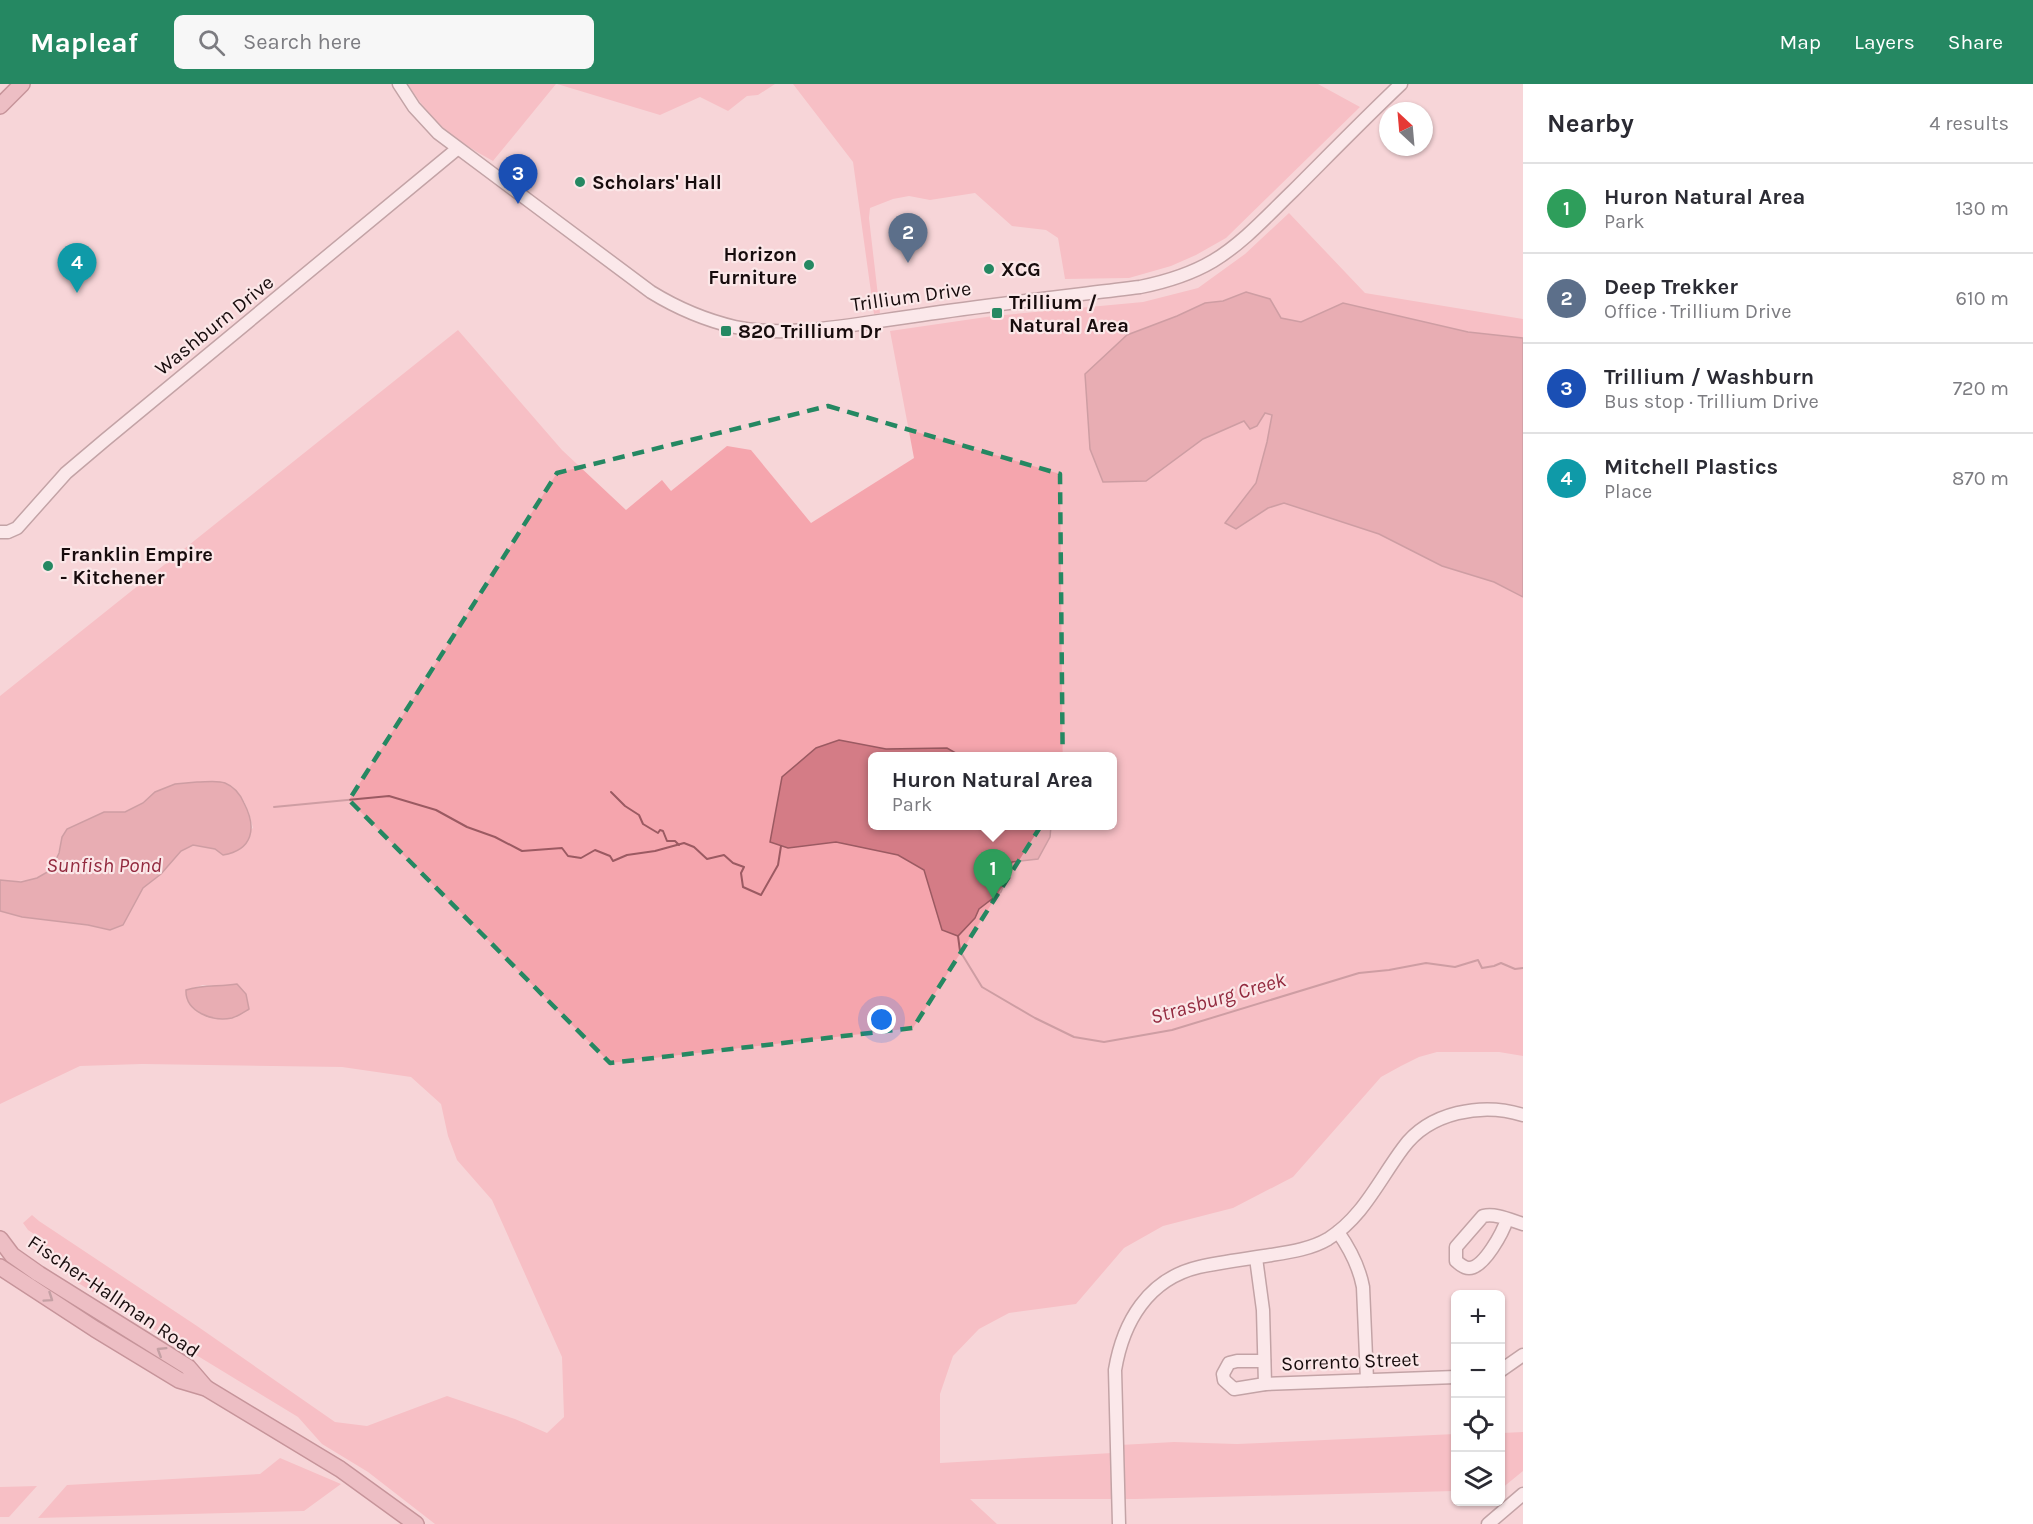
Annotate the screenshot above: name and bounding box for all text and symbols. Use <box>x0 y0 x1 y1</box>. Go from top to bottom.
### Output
search box <box>174 15 594 69</box>
text: Mapleaf <box>30 26 138 59</box>
icon: search <box>195 26 228 59</box>
text: Search here <box>243 29 361 55</box>
text: Map <box>1779 30 1821 54</box>
text: Layers <box>1854 30 1915 54</box>
text: Share <box>1948 30 2003 54</box>
north arrow <box>1379 102 1433 156</box>
text: Nearby <box>1547 108 1634 139</box>
text: 4 results <box>1929 112 2009 135</box>
pin: 3 <box>498 154 538 204</box>
place label: Scholars' Hall <box>592 171 722 194</box>
marker: Scholars' Hall <box>573 175 587 189</box>
text: Huron Natural Area <box>1604 184 1806 210</box>
text: 1 <box>1563 197 1570 220</box>
text: 130 m <box>1955 197 2009 220</box>
text: Park <box>1604 210 1645 233</box>
pin: 2 <box>888 214 928 263</box>
place label: Horizon Furniture <box>708 243 797 289</box>
pin: 4 <box>58 244 97 293</box>
marker: Horizon Furniture <box>802 258 816 272</box>
place label: XCG <box>1001 258 1041 281</box>
marker: XCG <box>982 262 996 276</box>
street label: Washburn Drive <box>151 271 278 380</box>
text: Deep Trekker <box>1604 274 1738 300</box>
street label: Trillium Drive <box>849 277 973 316</box>
text: 2 <box>1560 287 1573 310</box>
text: 610 m <box>1956 287 2009 310</box>
place label: Trillium / Natural Area <box>1009 291 1129 337</box>
text: Office · Trillium Drive <box>1604 300 1791 323</box>
marker: Trillium / Natural Area <box>990 306 1004 320</box>
place label: 820 Trillium Dr <box>738 320 881 343</box>
marker: 820 Trillium Dr <box>719 324 733 338</box>
text: Trillium / Washburn <box>1604 364 1814 390</box>
text: 3 <box>1560 377 1573 400</box>
text: 720 m <box>1953 377 2009 400</box>
text: Bus stop · Trillium Drive <box>1604 390 1819 413</box>
text: Mitchell Plastics <box>1604 454 1778 480</box>
text: 4 <box>1561 467 1572 490</box>
text: 870 m <box>1952 467 2009 490</box>
text: Place <box>1604 480 1652 503</box>
place label: Franklin Empire - Kitchener <box>60 543 213 589</box>
marker: Franklin Empire - Kitchener <box>41 559 55 573</box>
popup <box>868 752 1117 830</box>
text: Huron Natural Area <box>892 767 1093 793</box>
text: Park <box>892 793 932 816</box>
pin: 1 <box>974 850 1012 899</box>
water label: Sunfish Pond <box>46 853 162 877</box>
water label: Strasburg Creek <box>1148 967 1289 1029</box>
your location <box>867 1005 896 1034</box>
street label: Fischer-Hallman Road <box>24 1230 204 1362</box>
map controls <box>1451 1290 1505 1506</box>
button: + <box>1451 1290 1505 1344</box>
one-way arrow <box>43 1291 53 1303</box>
button: − <box>1451 1344 1505 1398</box>
one-way arrow <box>157 1346 167 1358</box>
street label: Sorrento Street <box>1281 1348 1420 1375</box>
button: locate <box>1451 1398 1505 1452</box>
button: layers <box>1451 1452 1505 1506</box>

